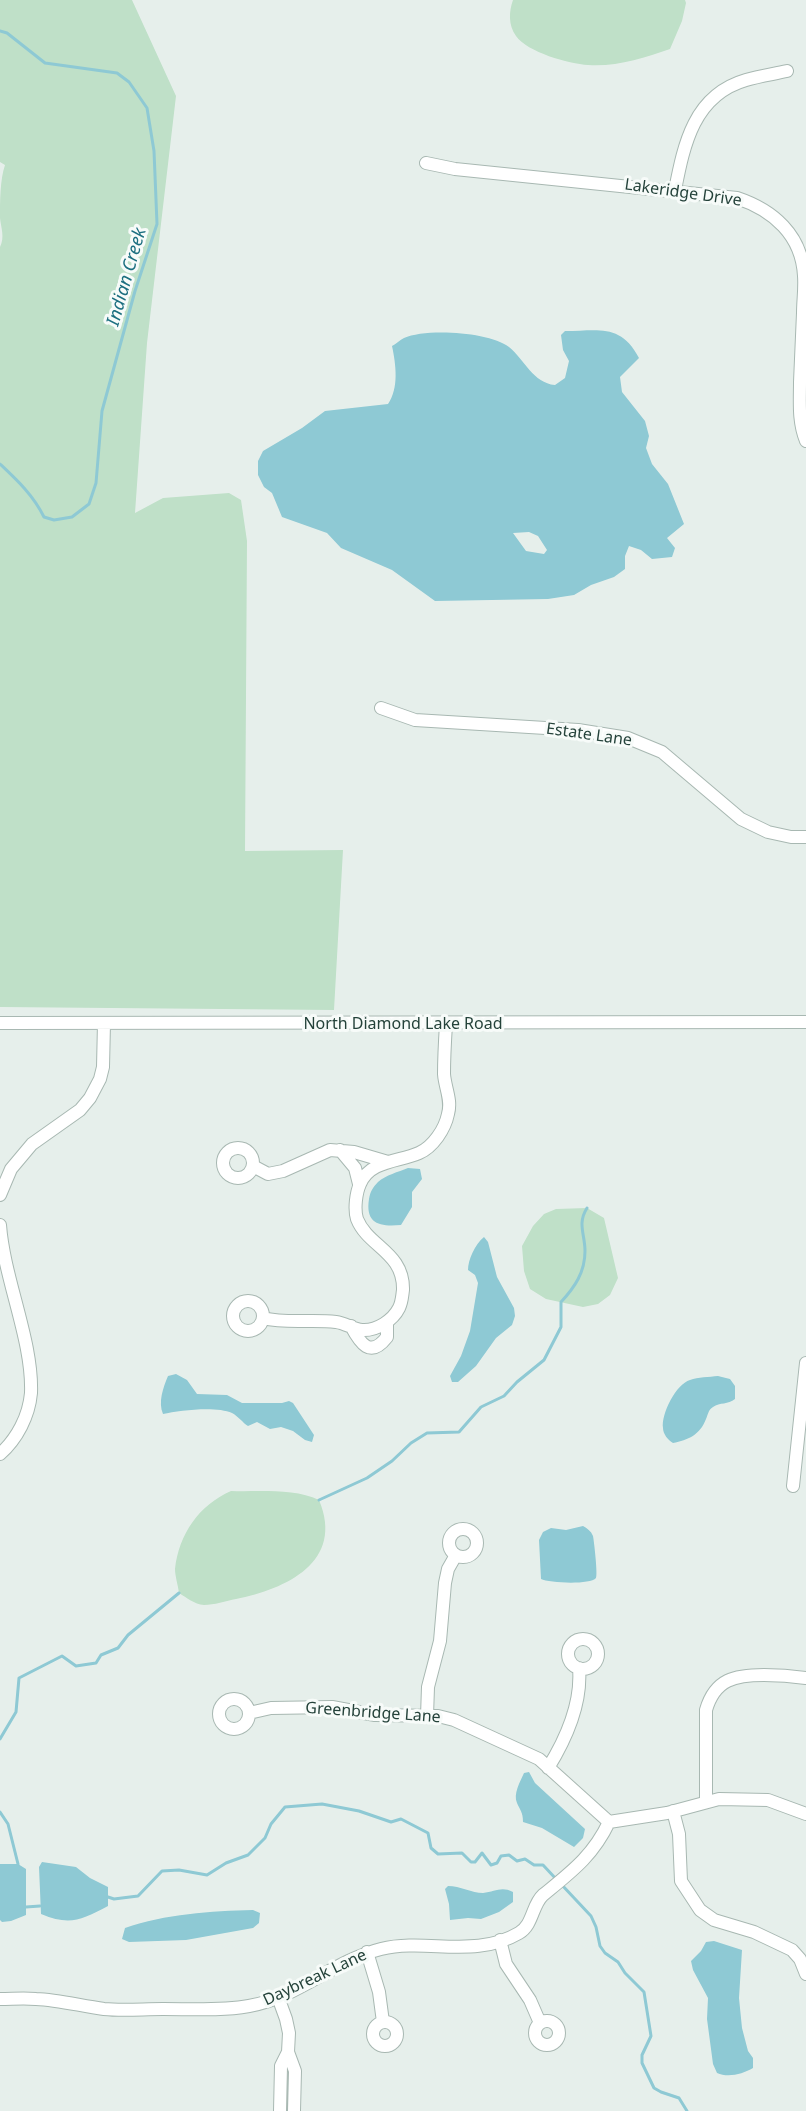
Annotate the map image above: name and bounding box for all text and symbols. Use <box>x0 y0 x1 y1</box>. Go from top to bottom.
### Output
street label: Lakeridge Drive <box>623 175 743 211</box>
water label: Indian Creek <box>103 226 151 328</box>
street label: Estate Lane <box>545 719 633 751</box>
street label: North Diamond Lake Road <box>303 1014 503 1034</box>
street label: Greenbridge Lane <box>305 1699 441 1727</box>
street label: Daybreak Lane <box>260 1946 370 2010</box>

